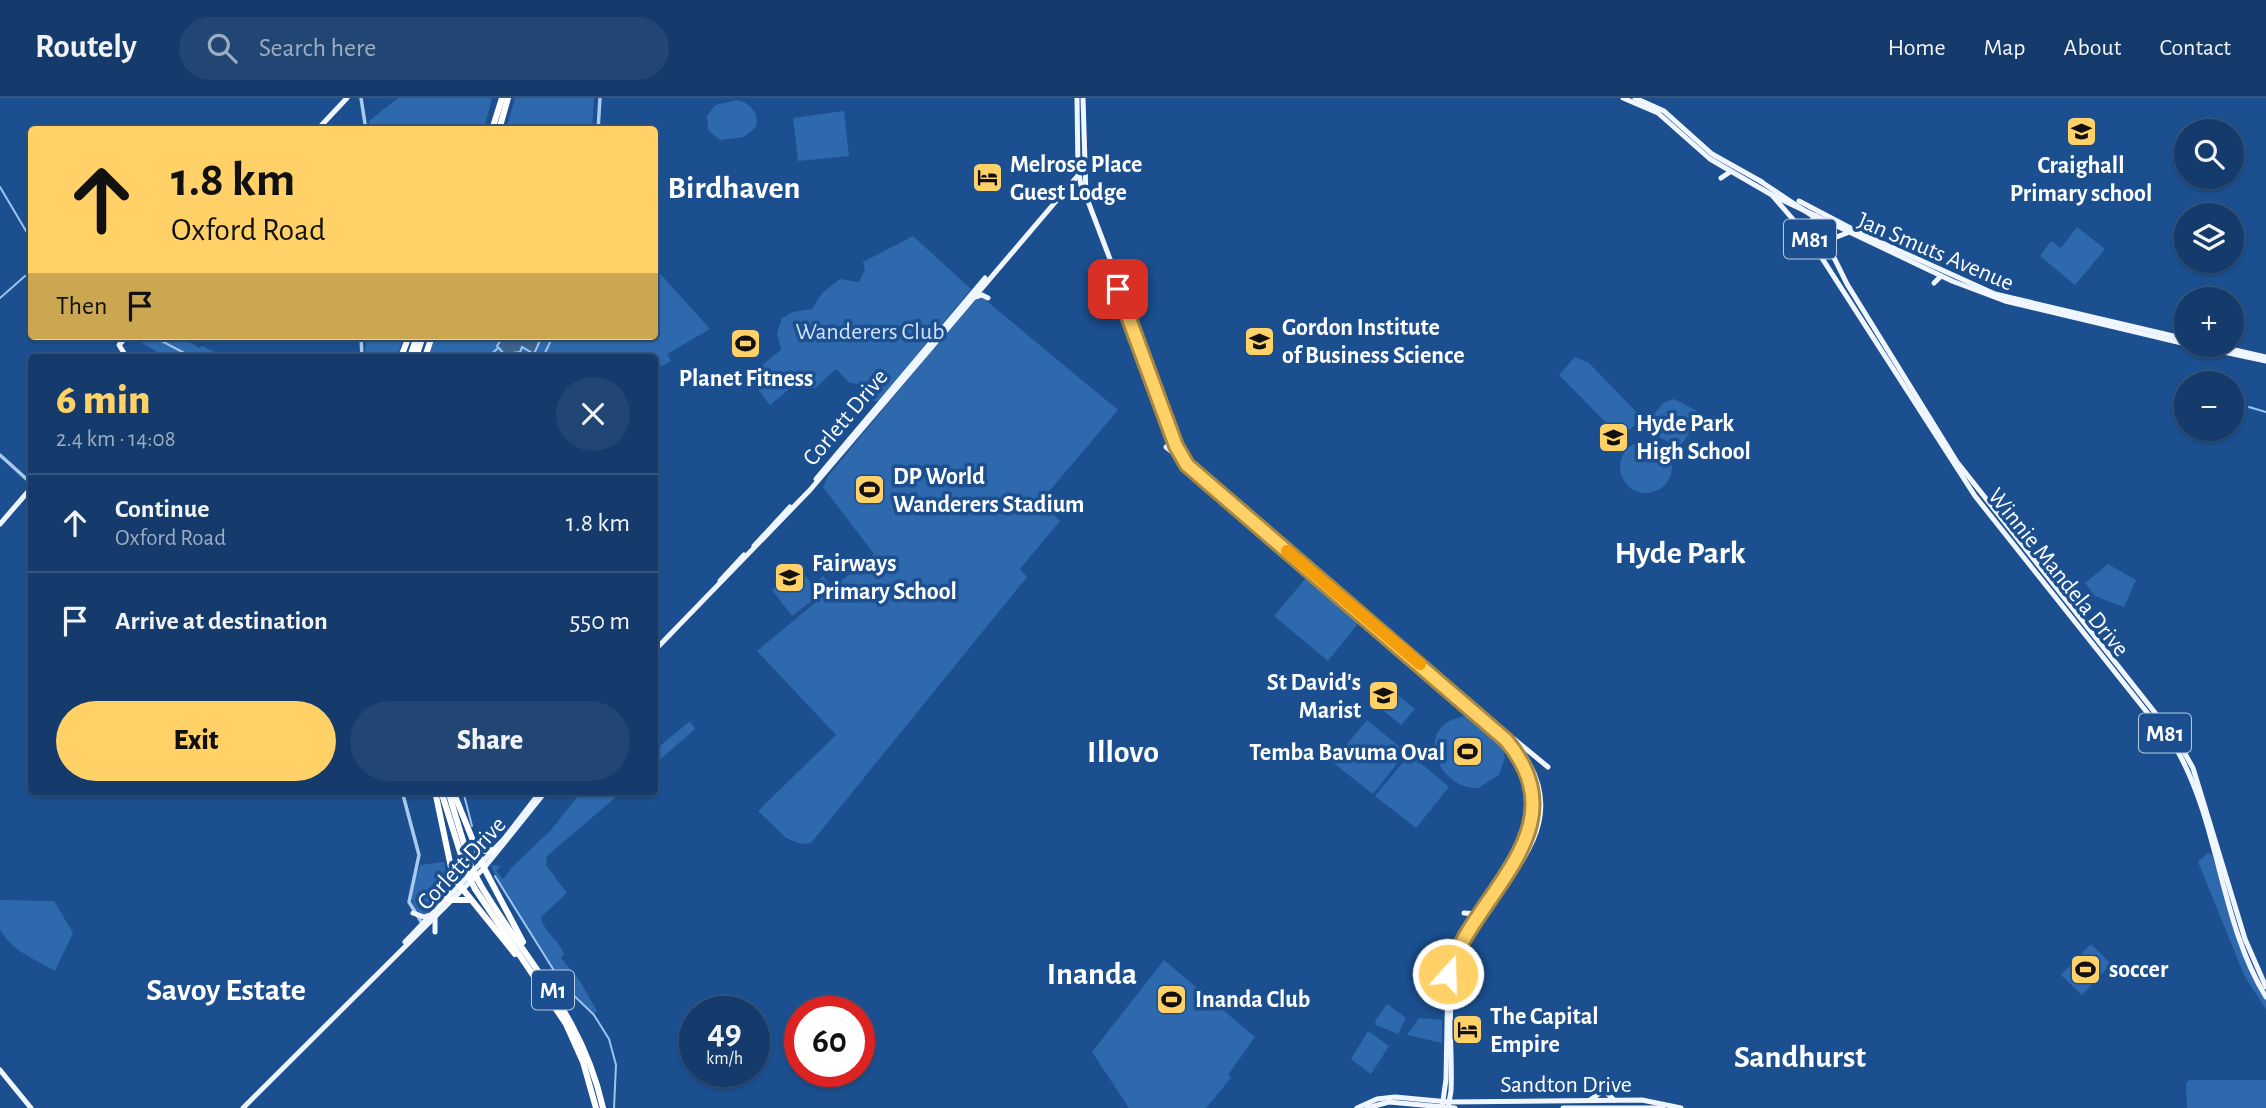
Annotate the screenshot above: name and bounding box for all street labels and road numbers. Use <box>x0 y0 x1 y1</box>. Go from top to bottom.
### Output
street label: Jan Smuts Avenue <box>1854 208 2017 296</box>
road number: M81 <box>1784 220 1836 258</box>
street label: Corlett Drive <box>799 365 893 470</box>
street label: Winnie Mandela Drive <box>1983 484 2133 661</box>
road number: M81 <box>2139 713 2191 752</box>
street label: Corlett Drive <box>413 813 511 915</box>
road number: M1 <box>532 970 574 1010</box>
street label: Sandton Drive <box>1500 1073 1632 1097</box>

